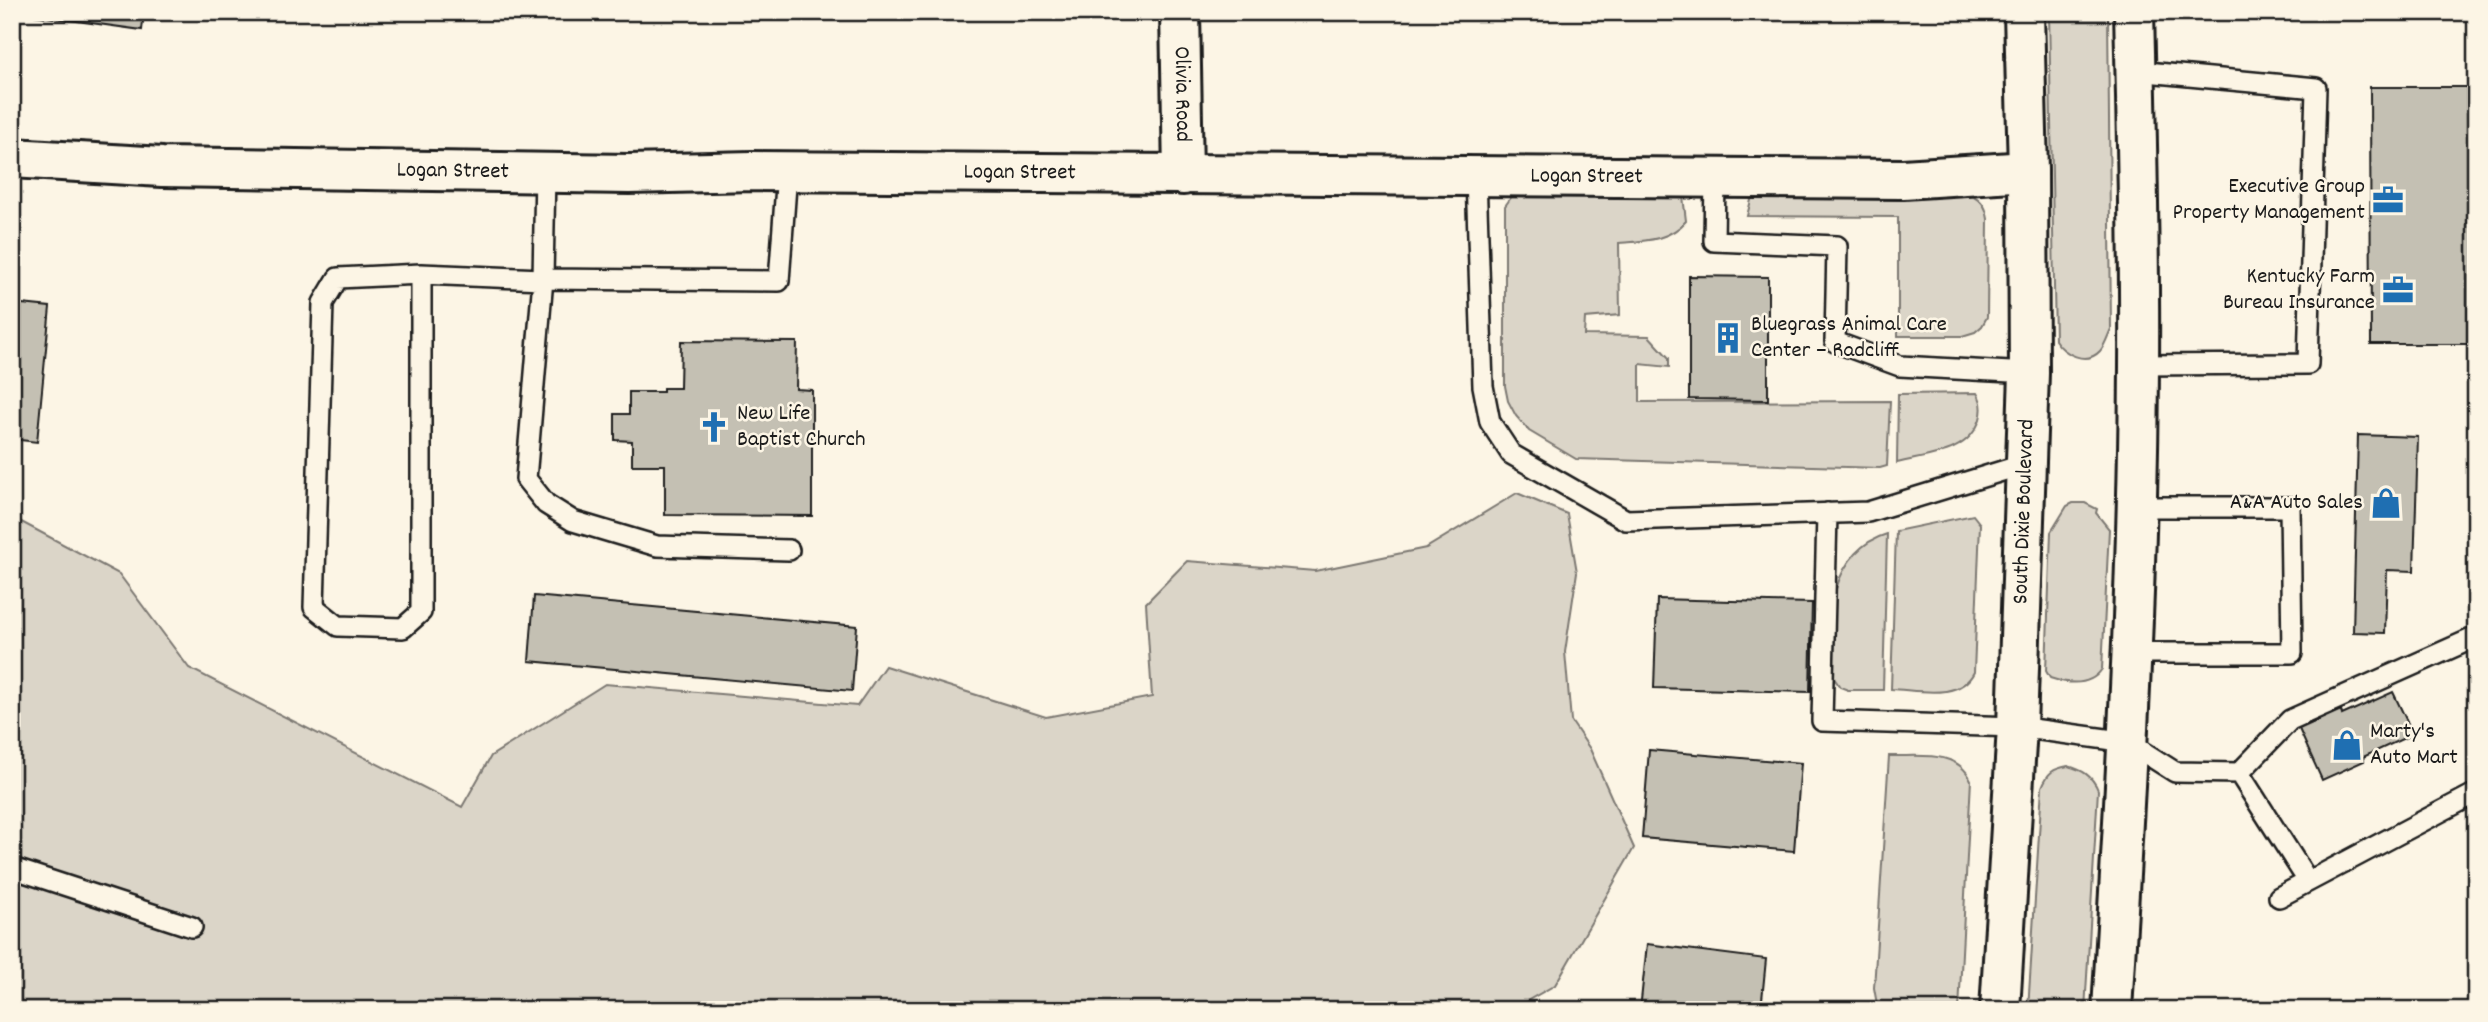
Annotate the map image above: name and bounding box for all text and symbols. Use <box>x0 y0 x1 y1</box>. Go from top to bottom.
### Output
street label: Olivia Road <box>1164 46 1199 142</box>
street label: Logan Street <box>396 154 509 189</box>
street label: Logan Street <box>963 156 1076 190</box>
street label: Logan Street <box>1530 160 1643 194</box>
place label: Executive Group Property Management <box>2173 171 2365 230</box>
office icon: Executive Group Property Management <box>2371 183 2405 217</box>
place label: Kentucky Farm Bureau Insurance <box>2223 261 2375 320</box>
office icon: Kentucky Farm Bureau Insurance <box>2381 273 2415 307</box>
place label: Bluegrass Animal Care Center – Radcliff <box>1751 309 1947 368</box>
building icon: Bluegrass Animal Care Center – Radcliff <box>1711 321 1745 355</box>
place label: New Life Baptist Church <box>737 398 866 457</box>
church icon: New Life Baptist Church <box>697 410 731 444</box>
street label: South Dixie Boulevard <box>2005 418 2044 605</box>
shop icon: A&A Auto Sales <box>2369 486 2403 520</box>
place label: A&A Auto Sales <box>2230 487 2363 520</box>
place label: Marty's Auto Mart <box>2370 716 2458 775</box>
shop icon: Marty's Auto Mart <box>2330 728 2364 762</box>

